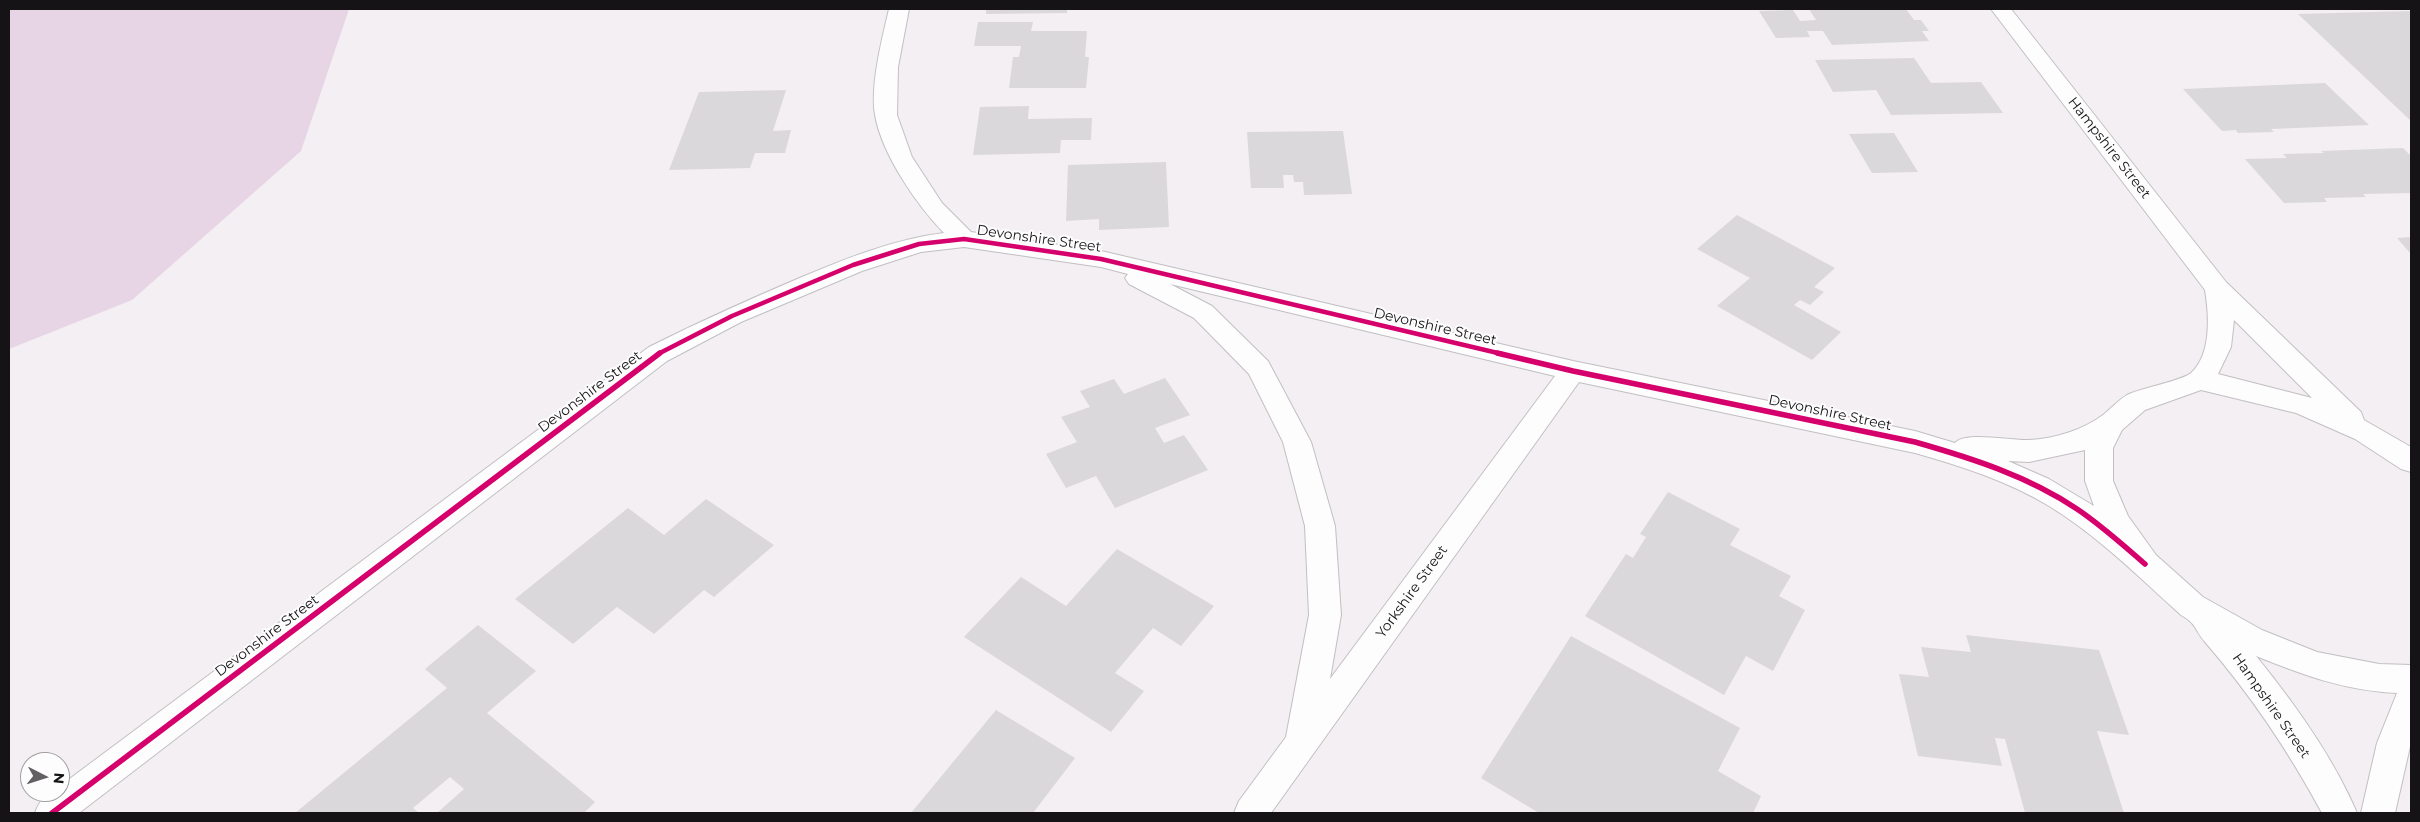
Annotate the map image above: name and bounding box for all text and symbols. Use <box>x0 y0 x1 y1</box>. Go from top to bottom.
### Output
street label: Hampshire Street <box>2064 94 2154 202</box>
street label: Devonshire Street <box>976 222 1102 256</box>
street label: Devonshire Street <box>1372 305 1498 349</box>
street label: Devonshire Street <box>535 348 645 436</box>
street label: Devonshire Street <box>1767 392 1893 434</box>
street label: Yorkshire Street <box>1373 542 1451 642</box>
street label: Devonshire Street <box>212 592 322 680</box>
street label: Hampshire Street <box>2229 650 2313 762</box>
north arrow <box>20 752 70 802</box>
text: N <box>49 772 68 785</box>

